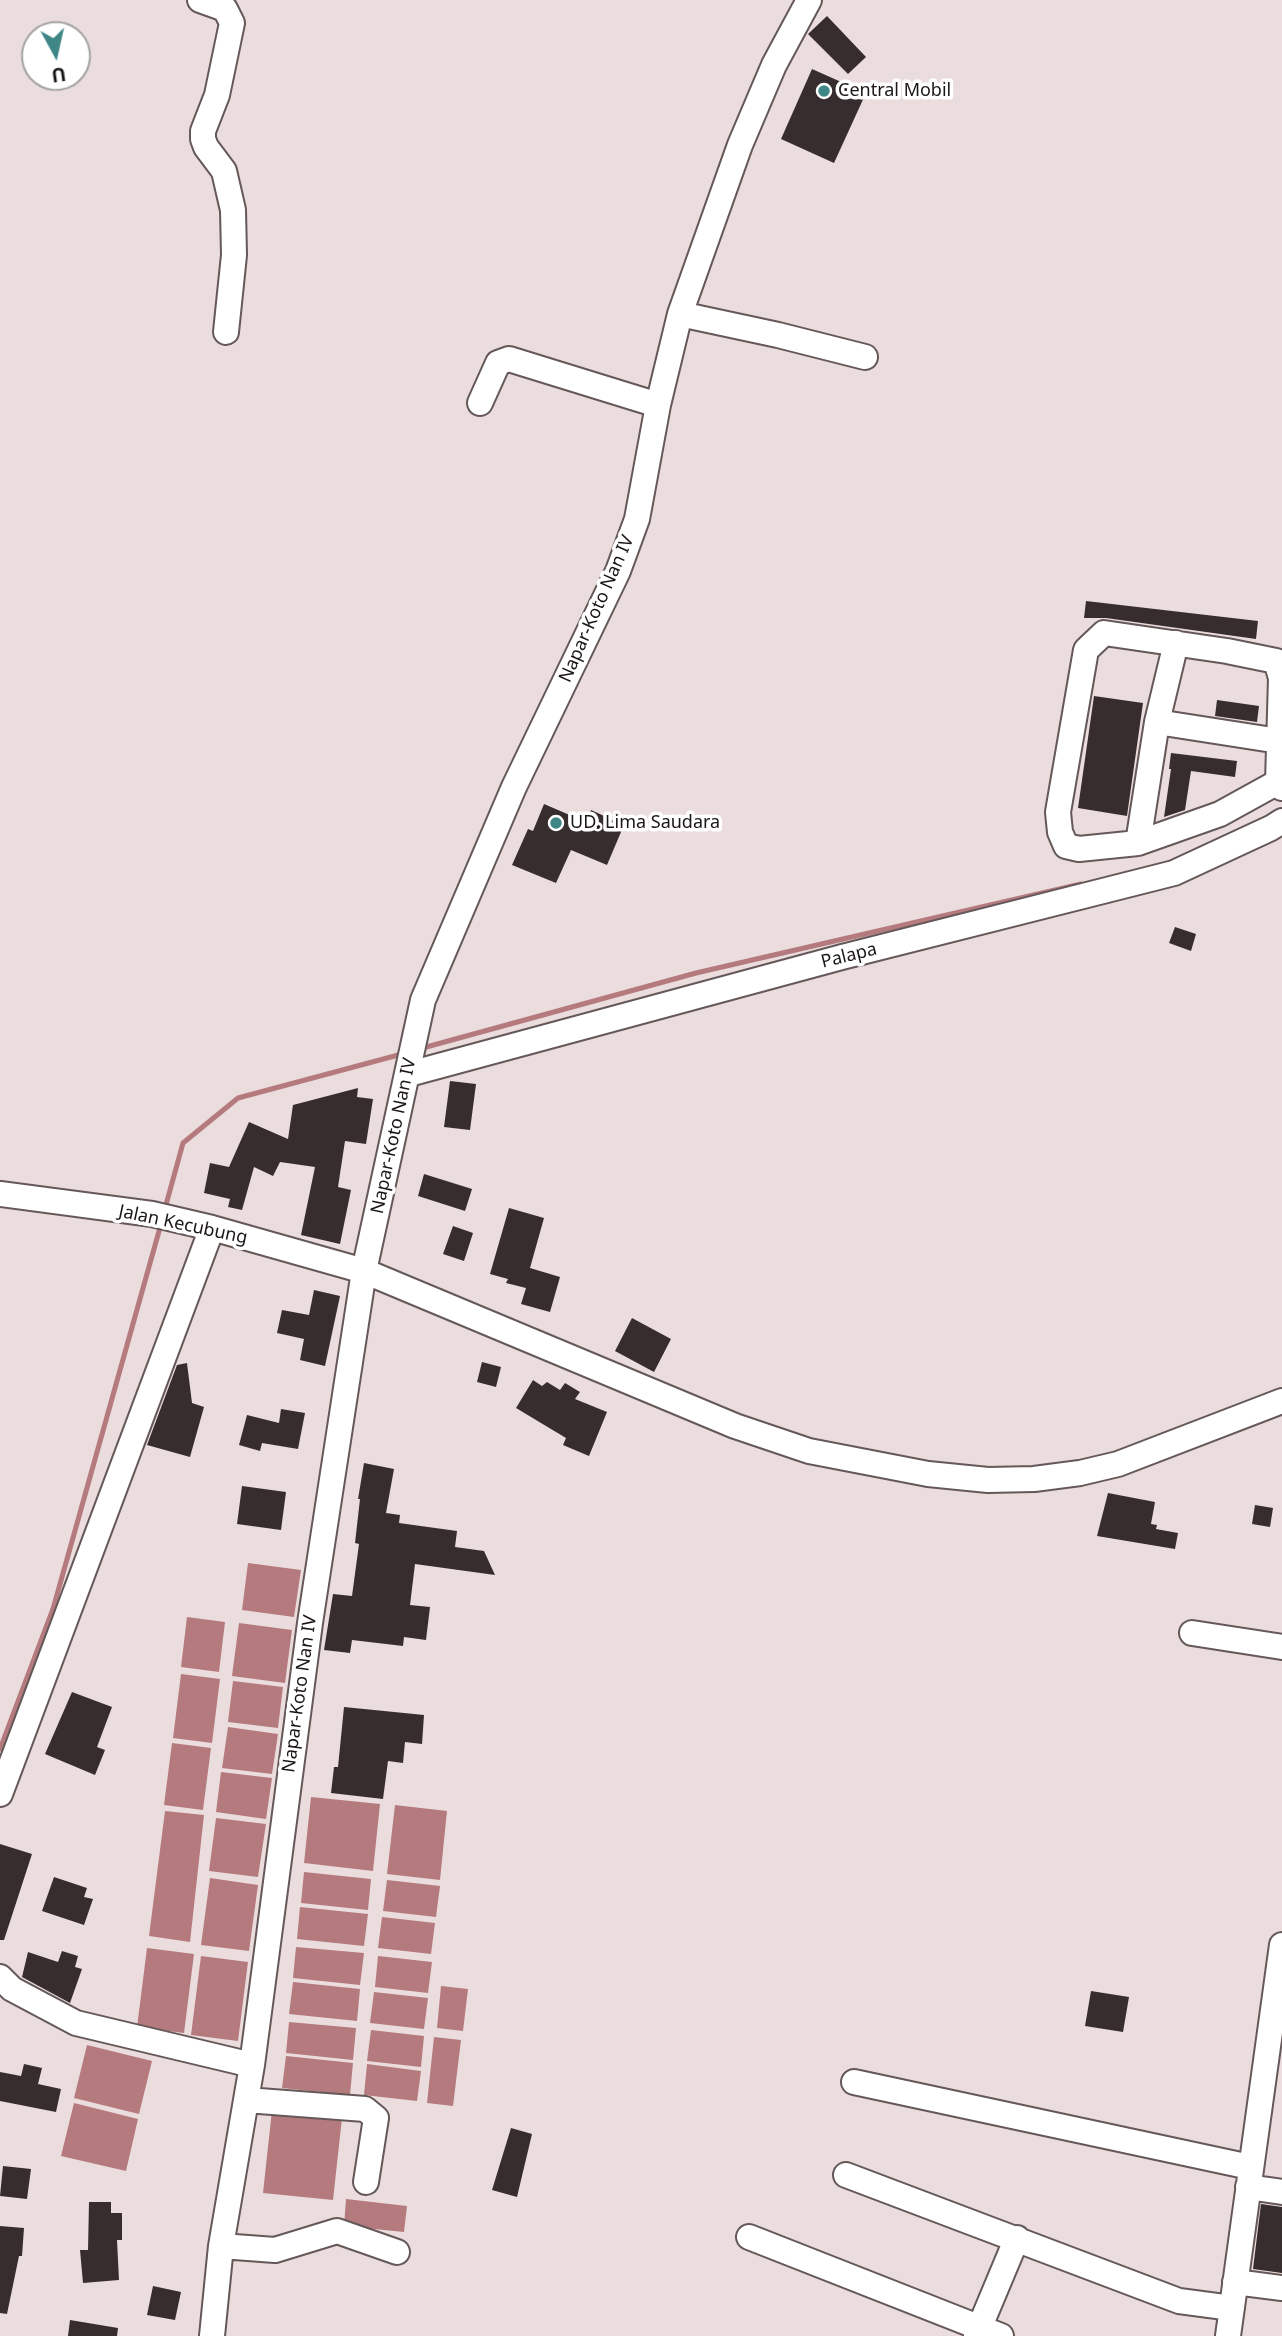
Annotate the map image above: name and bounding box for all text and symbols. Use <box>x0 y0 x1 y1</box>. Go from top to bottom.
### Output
north arrow <box>21 21 91 91</box>
text: U <box>50 61 68 89</box>
place label: Central Mobil <box>838 80 951 102</box>
marker: Central Mobil <box>816 83 832 99</box>
street label: Napar-Koto Nan IV <box>555 532 639 686</box>
place label: UD. Lima Saudara <box>570 812 720 834</box>
marker: UD. Lima Saudara <box>548 815 564 831</box>
street label: Palapa <box>819 939 879 973</box>
street label: Napar-Koto Nan IV <box>367 1056 421 1216</box>
street label: Jalan Kecubung <box>117 1201 249 1249</box>
street label: Napar-Koto Nan IV <box>278 1614 322 1774</box>

